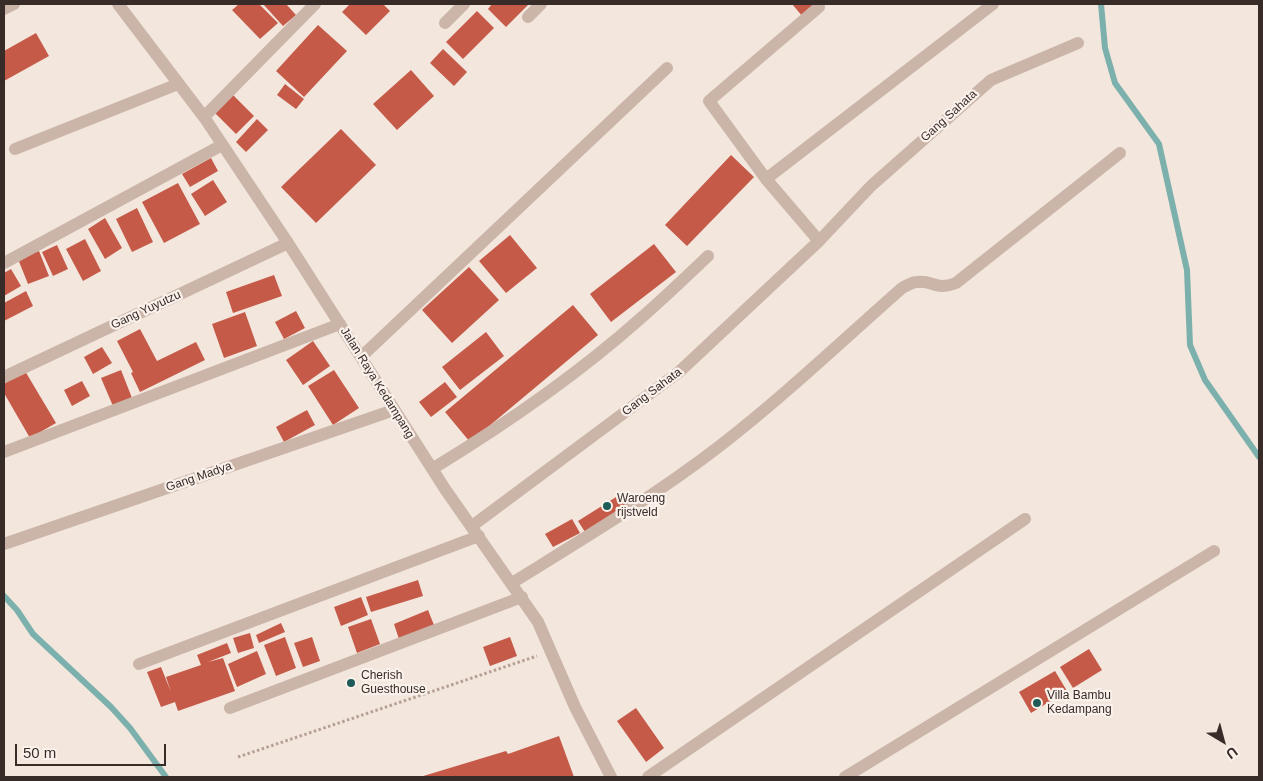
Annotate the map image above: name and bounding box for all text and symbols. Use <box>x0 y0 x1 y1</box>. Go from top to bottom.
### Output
street label: Gang Sahata <box>918 87 980 145</box>
street label: Gang Yuyutzu <box>109 288 183 332</box>
street label: Jalan Raya Kedampang <box>337 325 417 441</box>
street label: Gang Sahata <box>619 365 685 419</box>
street label: Gang Madya <box>164 459 234 495</box>
place label: Waroeng rijstveld <box>617 492 665 520</box>
marker: Waroeng rijstveld <box>601 500 613 512</box>
place label: Cherish Guesthouse <box>361 669 426 697</box>
marker: Cherish Guesthouse <box>345 677 357 689</box>
place label: Villa Bambu Kedampang <box>1047 689 1112 717</box>
marker: Villa Bambu Kedampang <box>1031 697 1043 709</box>
north arrow <box>1198 716 1248 766</box>
scale bar <box>18 734 169 766</box>
text: 50 m <box>23 744 56 761</box>
text: U <box>1223 744 1241 762</box>

